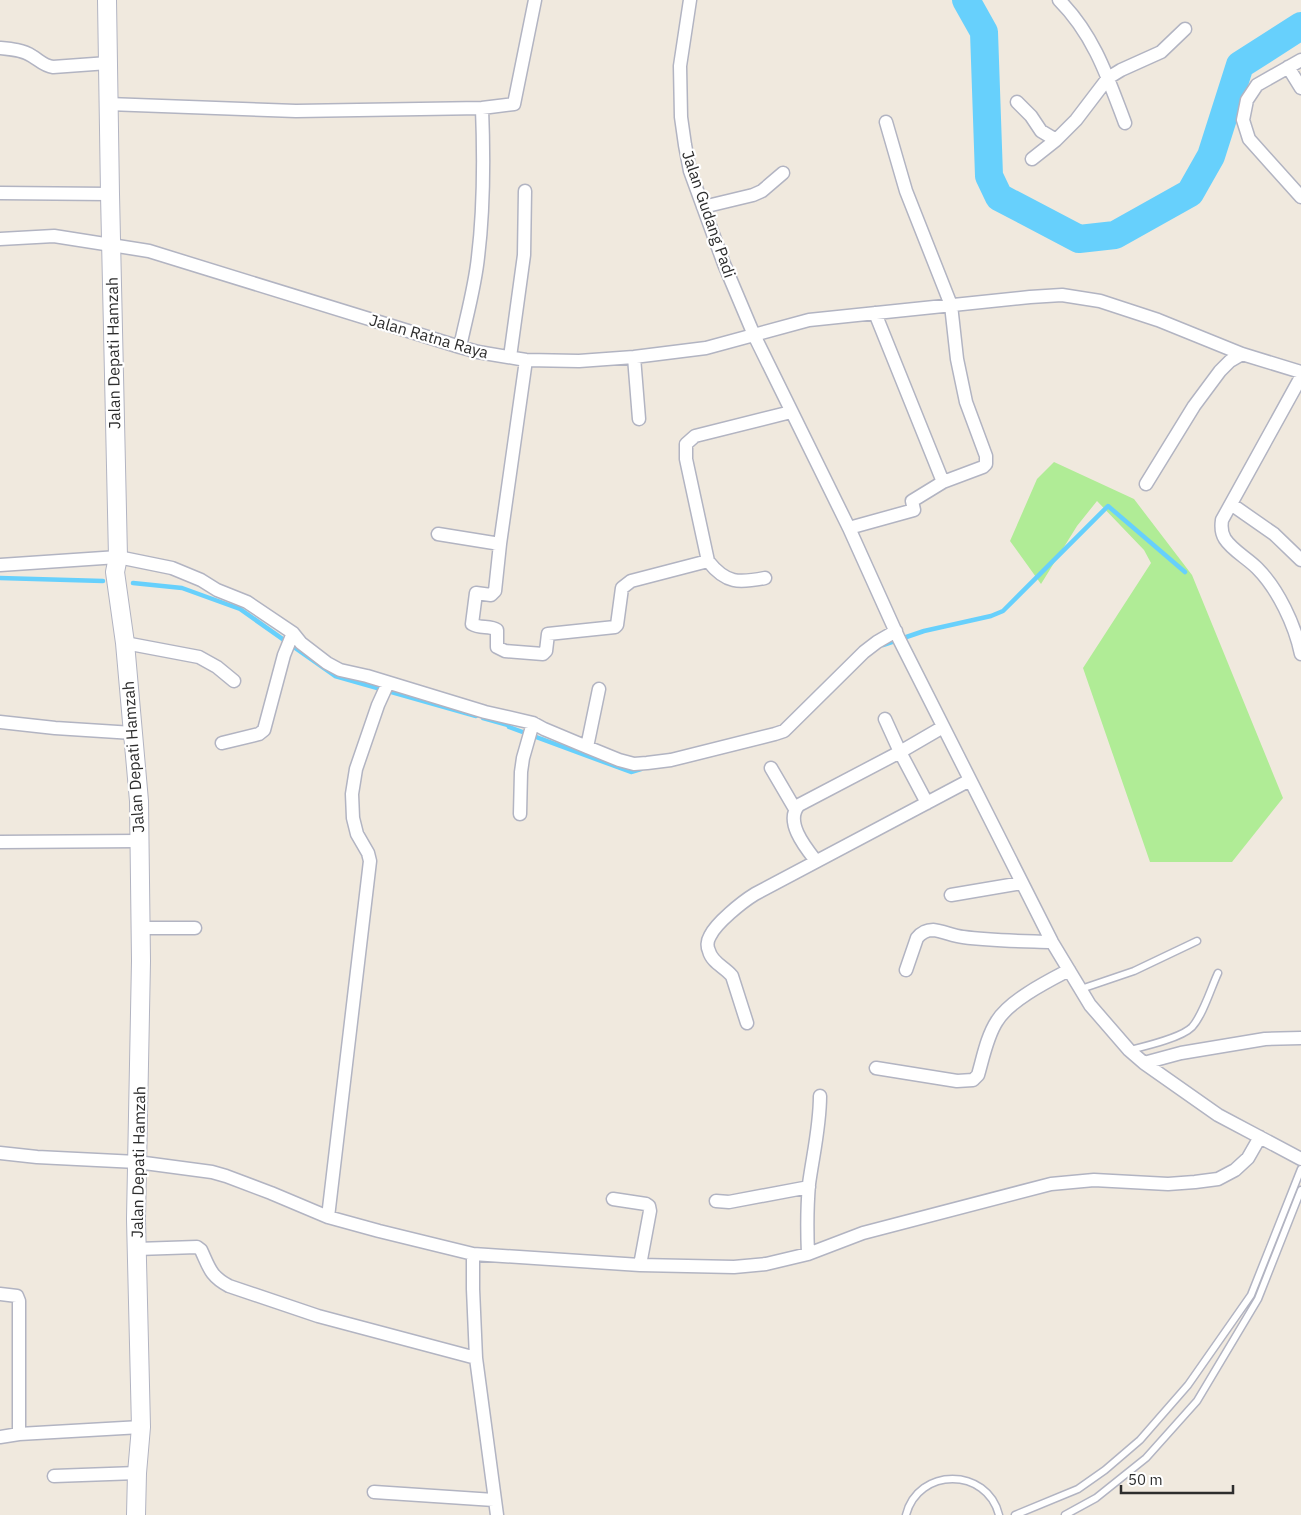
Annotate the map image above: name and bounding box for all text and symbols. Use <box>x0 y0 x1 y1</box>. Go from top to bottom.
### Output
street label: Jalan Gudang Padi <box>678 148 740 280</box>
street label: Jalan Depati Hamzah <box>102 277 124 429</box>
street label: Jalan Ratna Raya <box>367 309 491 363</box>
street label: Jalan Depati Hamzah <box>118 680 148 834</box>
street label: Jalan Depati Hamzah <box>127 1086 149 1238</box>
scale bar <box>1121 1462 1234 1494</box>
text: 50 m <box>1128 1470 1163 1489</box>

